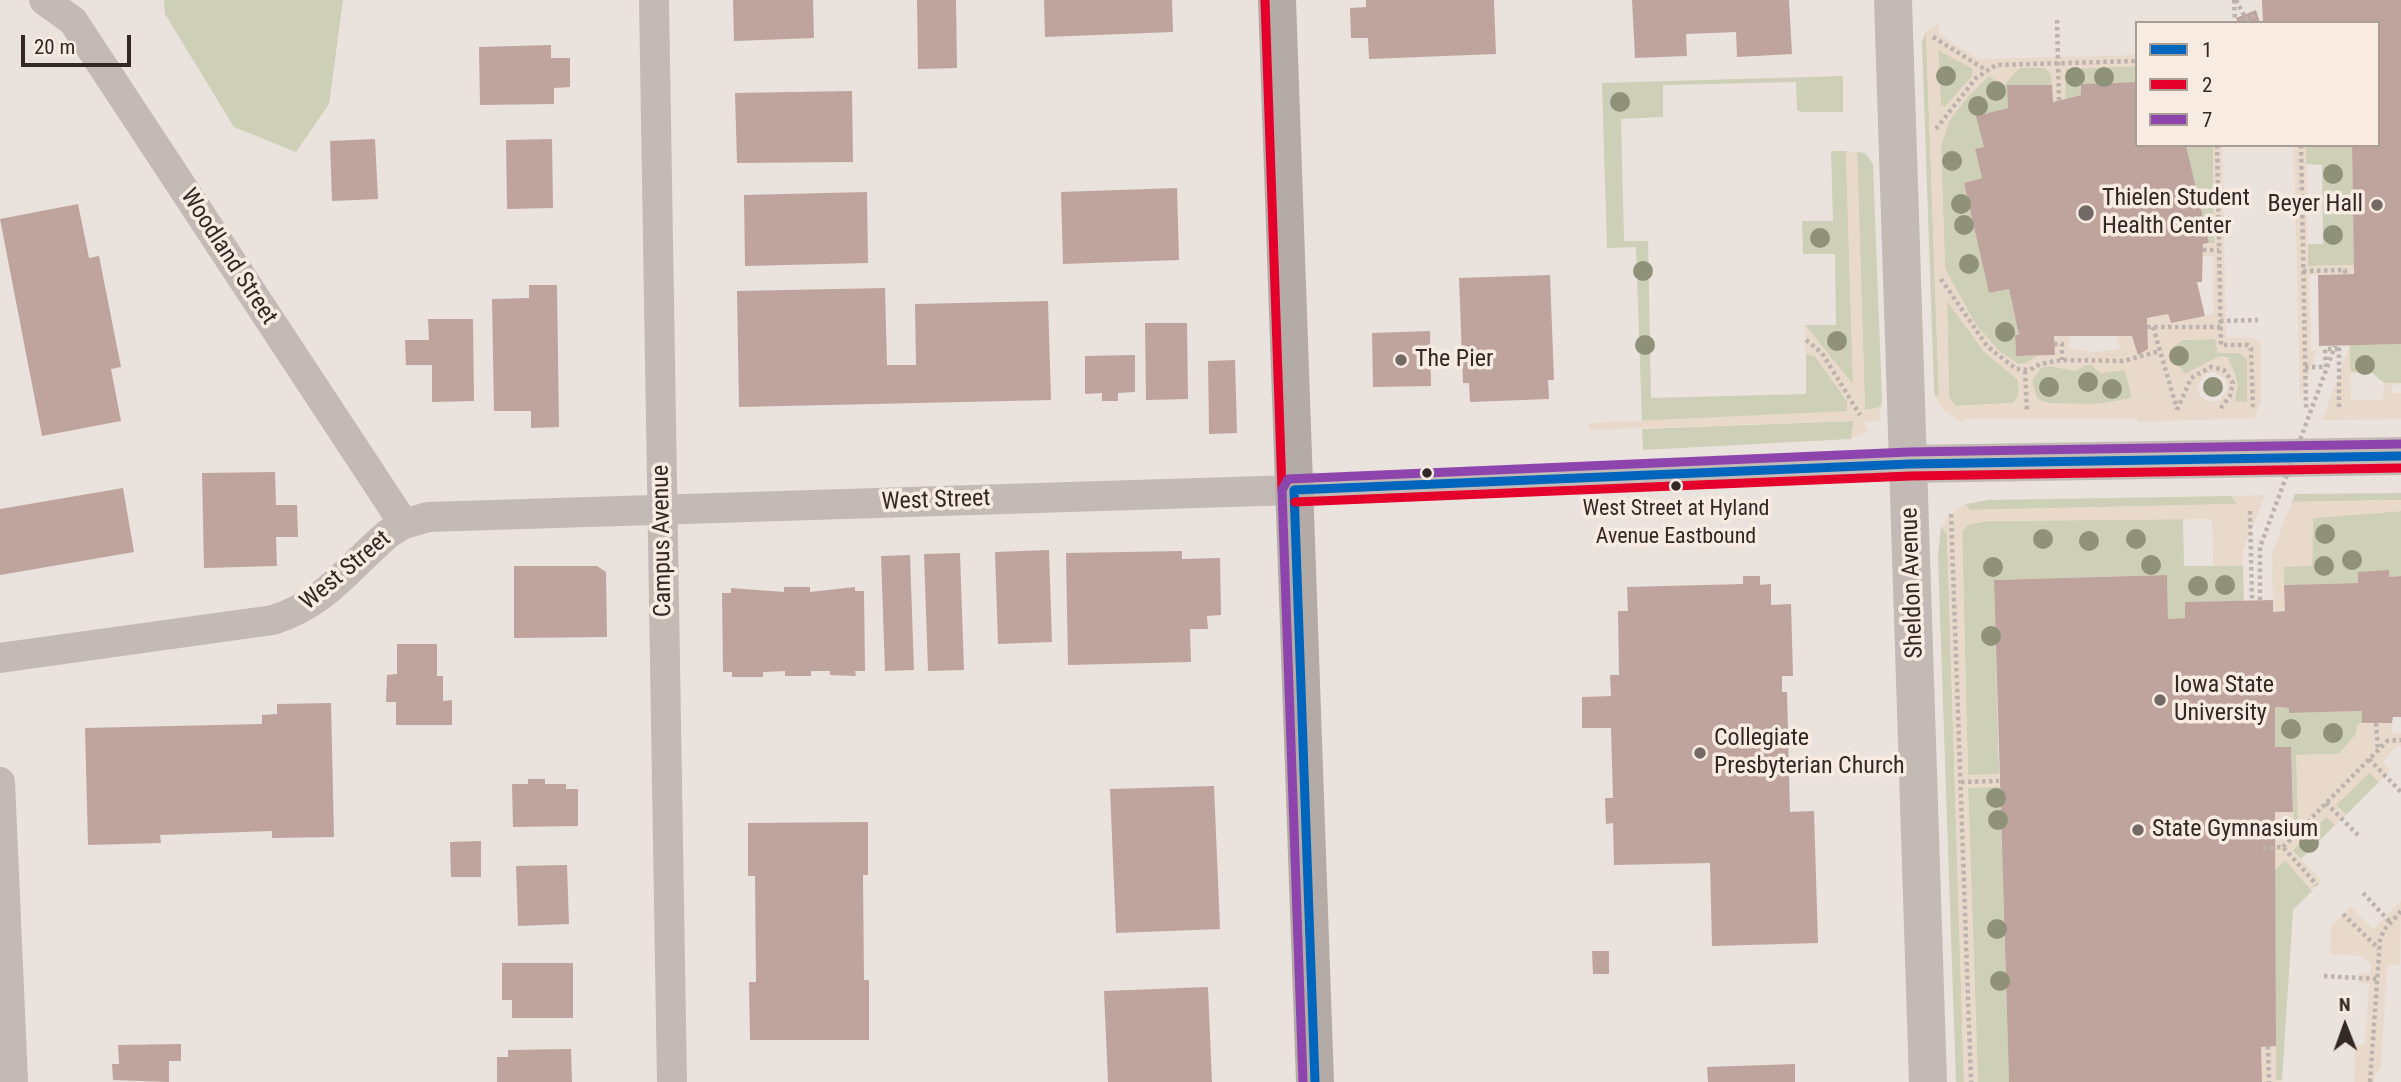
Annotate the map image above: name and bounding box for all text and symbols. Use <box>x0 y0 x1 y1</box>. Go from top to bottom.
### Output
scale bar <box>24 21 135 65</box>
legend <box>2135 21 2380 147</box>
text: 20 m <box>34 35 75 59</box>
text: 1 <box>2202 38 2212 62</box>
text: 2 <box>2202 73 2212 97</box>
text: 7 <box>2202 108 2212 132</box>
street label: Woodland Street <box>173 184 283 330</box>
place label: Thielen Student Health Center <box>2102 185 2250 241</box>
place label: Beyer Hall <box>2267 191 2363 219</box>
marker: Beyer Hall <box>2369 197 2385 213</box>
marker: Thielen Student Health Center <box>2076 203 2096 223</box>
place label: The Pier <box>1415 346 1493 374</box>
marker: The Pier <box>1393 352 1409 368</box>
street label: Campus Avenue <box>647 465 679 617</box>
unlabelled marker <box>1420 466 1434 480</box>
marker: West Street at Hyland Avenue Eastbound <box>1669 479 1683 493</box>
street label: West Street <box>881 485 991 517</box>
place label: West Street at Hyland Avenue Eastbound <box>1583 496 1769 548</box>
street label: Sheldon Avenue <box>1896 507 1930 659</box>
street label: West Street <box>295 525 397 617</box>
place label: Iowa State University <box>2174 672 2274 728</box>
marker: Iowa State University <box>2152 692 2168 708</box>
place label: Collegiate Presbyterian Church <box>1714 725 1905 781</box>
marker: Collegiate Presbyterian Church <box>1692 745 1708 761</box>
place label: State Gymnasium <box>2152 816 2318 844</box>
marker: State Gymnasium <box>2130 822 2146 838</box>
north arrow <box>2310 991 2380 1061</box>
text: N <box>2339 993 2351 1016</box>

